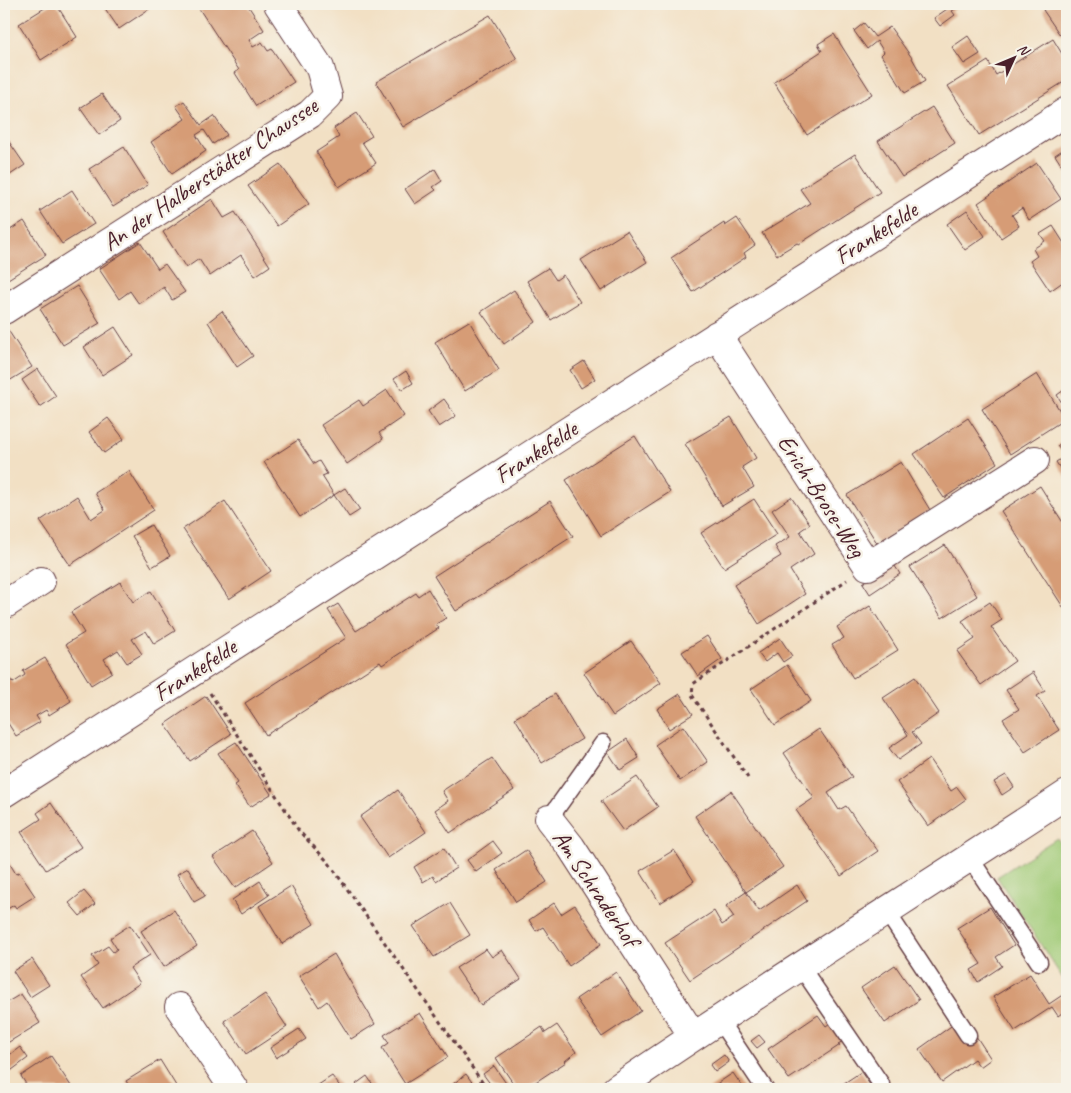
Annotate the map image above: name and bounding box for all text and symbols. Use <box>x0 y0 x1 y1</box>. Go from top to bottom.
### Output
north arrow <box>988 32 1038 82</box>
text: N <box>1014 40 1034 60</box>
street label: An der Halberstädter Chaussee <box>97 90 325 257</box>
street label: Frankefelde <box>829 194 925 271</box>
street label: Frankefelde <box>489 413 585 490</box>
street label: Erich-Brose-Weg <box>771 429 874 564</box>
street label: Frankefelde <box>148 631 244 708</box>
street label: Am Schraderhof <box>546 824 649 956</box>

